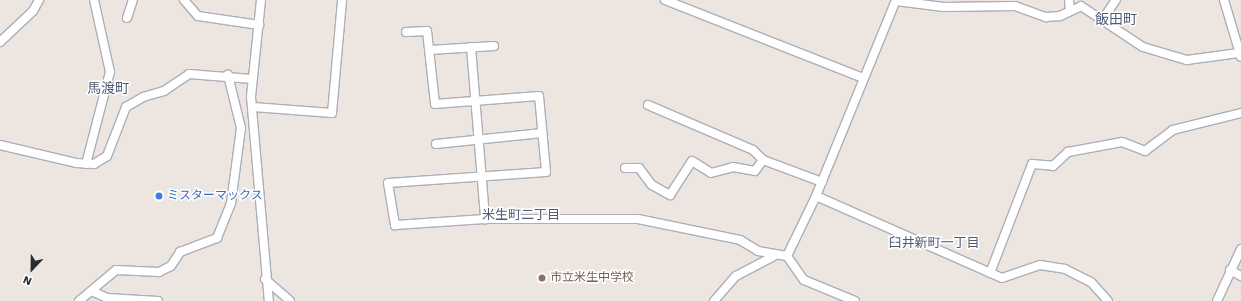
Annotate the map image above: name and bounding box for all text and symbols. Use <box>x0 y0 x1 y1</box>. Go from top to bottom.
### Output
district label: 飯田町 <box>1095 11 1137 27</box>
district label: 馬渡町 <box>87 80 129 96</box>
place label: ミスターマックス <box>167 189 263 203</box>
marker: ミスターマックス <box>154 191 164 201</box>
district label: 米生町二丁目 <box>482 207 560 223</box>
district label: 臼井新町一丁目 <box>889 235 979 251</box>
north arrow <box>12 249 52 289</box>
place label: 市立米生中学校 <box>550 271 634 285</box>
text: N <box>21 273 34 288</box>
marker: 市立米生中学校 <box>537 273 547 283</box>

